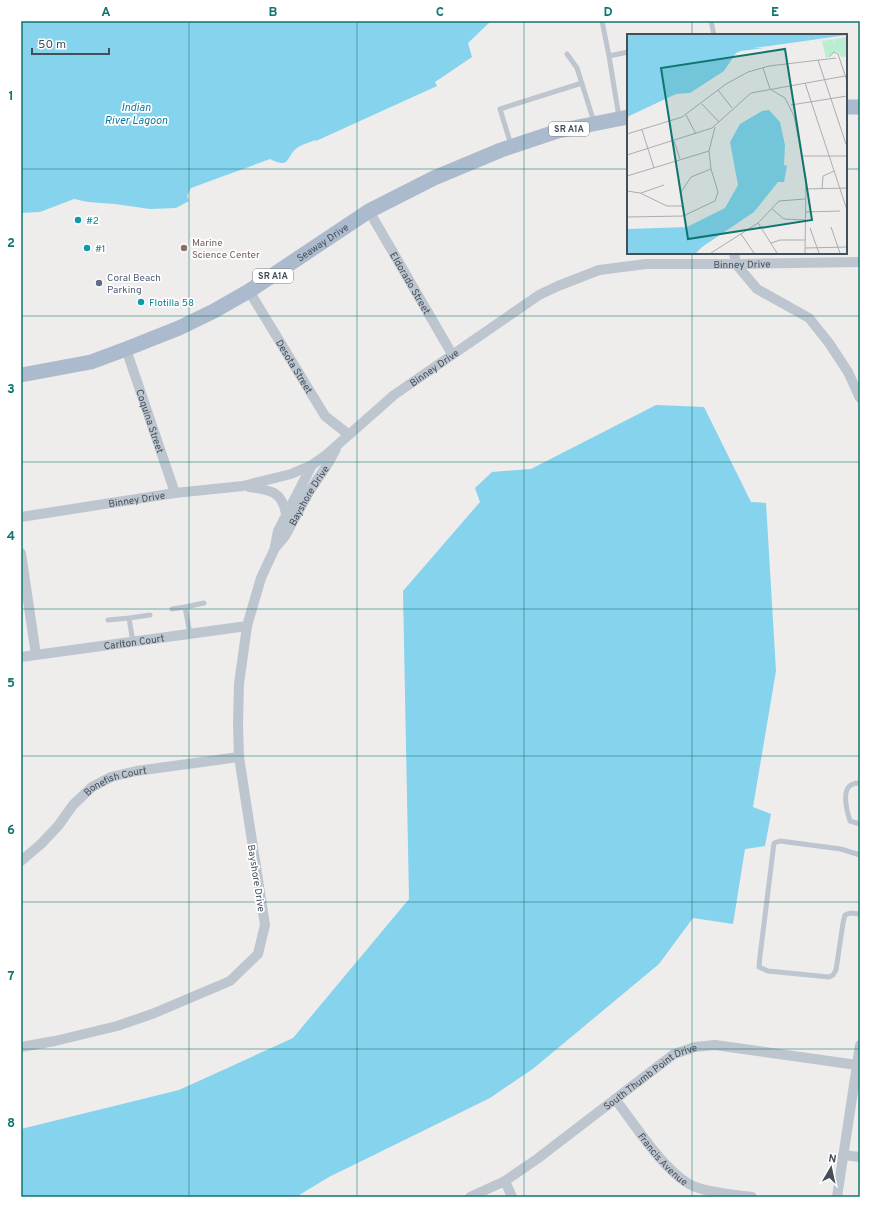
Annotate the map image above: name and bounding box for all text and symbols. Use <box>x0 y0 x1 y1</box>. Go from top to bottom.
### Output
text: A <box>101 5 111 21</box>
text: B <box>269 5 278 21</box>
text: C <box>436 5 444 21</box>
text: D <box>603 5 613 21</box>
text: E <box>771 5 779 21</box>
scale bar <box>32 30 109 56</box>
inset map <box>627 34 847 254</box>
text: 50 m <box>38 37 66 53</box>
text: 1 <box>8 89 14 105</box>
water label: Indian River Lagoon <box>105 101 167 128</box>
road number: SR A1A <box>549 122 589 136</box>
marker: #2 <box>73 215 83 225</box>
place label: #2 <box>86 215 99 228</box>
street label: Seaway Drive <box>295 221 352 265</box>
text: 2 <box>7 236 15 252</box>
place label: Marine Science Center <box>192 237 260 262</box>
marker: #1 <box>82 243 92 253</box>
place label: #1 <box>95 243 106 256</box>
marker: Marine Science Center <box>179 243 189 253</box>
street label: Eldorado Street <box>386 250 433 317</box>
street label: Binney Drive <box>713 258 771 272</box>
road number: SR A1A <box>253 269 293 283</box>
place label: Coral Beach Parking <box>107 272 161 297</box>
marker: Coral Beach Parking <box>94 278 104 288</box>
marker: Flotilla 58 <box>136 297 146 307</box>
place label: Flotilla 58 <box>149 297 194 310</box>
street label: Desota Street <box>272 338 315 397</box>
street label: Binney Drive <box>408 347 462 390</box>
text: 3 <box>7 382 15 398</box>
street label: Coquina Street <box>132 388 166 455</box>
street label: Bayshore Drive <box>287 464 333 529</box>
street label: Binney Drive <box>108 490 166 511</box>
text: 4 <box>7 529 15 545</box>
street label: Carlton Court <box>103 632 166 654</box>
text: 5 <box>7 676 15 692</box>
street label: Bonefish Court <box>82 765 148 799</box>
text: 6 <box>7 823 15 839</box>
street label: Bayshore Drive <box>244 844 267 913</box>
text: 7 <box>8 969 15 985</box>
street label: South Thumb Point Drive <box>601 1042 699 1114</box>
text: 8 <box>7 1116 15 1132</box>
street label: Francis Avenue <box>634 1131 690 1189</box>
north arrow <box>811 1148 851 1188</box>
text: N <box>827 1152 837 1167</box>

